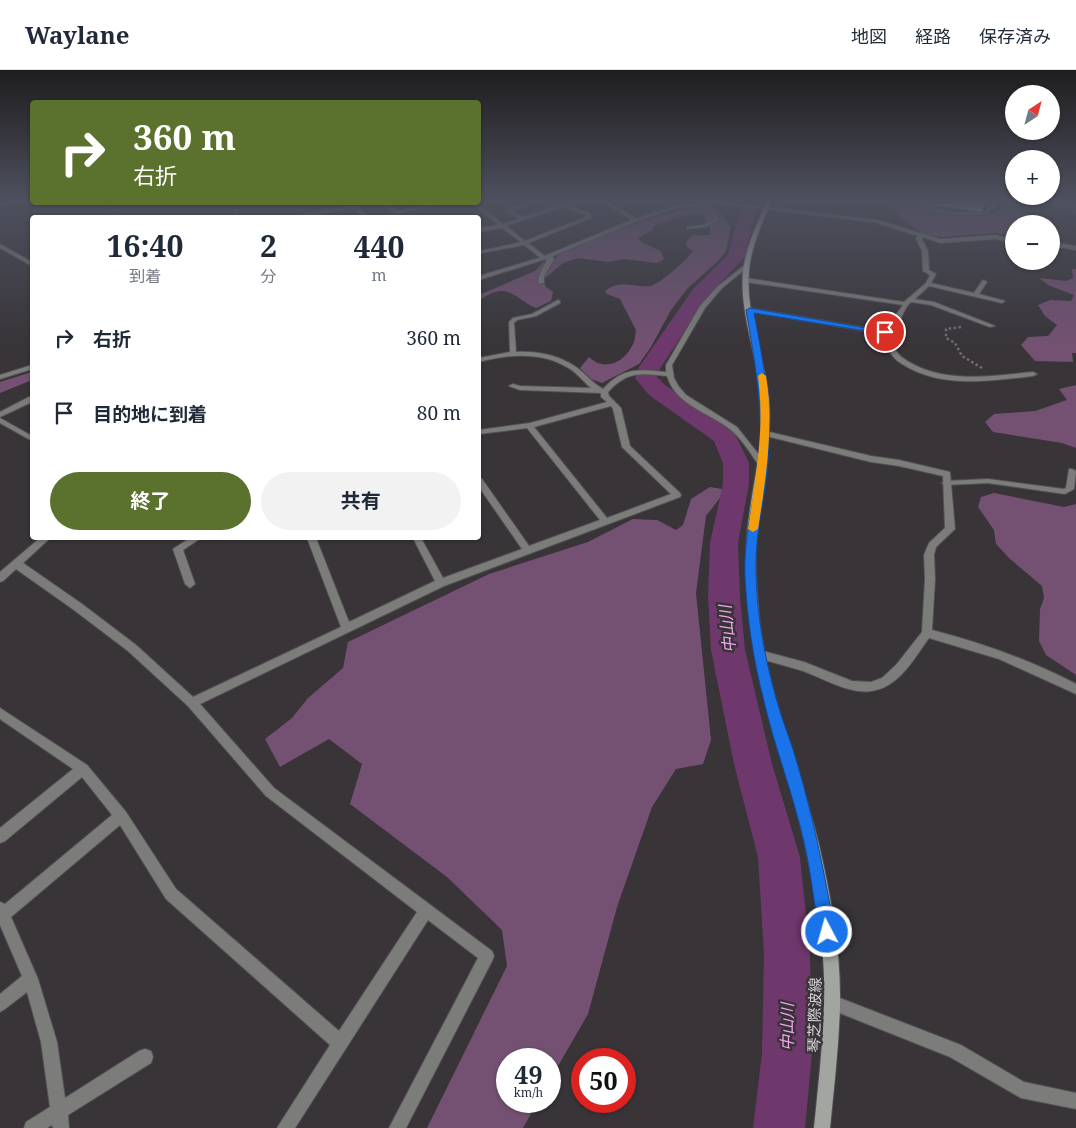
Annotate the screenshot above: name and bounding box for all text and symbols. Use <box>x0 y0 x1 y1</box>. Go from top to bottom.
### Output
text: Waylane <box>25 18 129 51</box>
text: 地図 <box>851 24 887 48</box>
text: 経路 <box>915 24 951 48</box>
text: 保存済み <box>979 24 1051 48</box>
north arrow <box>1005 85 1060 140</box>
map controls <box>1005 85 1060 270</box>
text: 360 m <box>133 113 236 160</box>
icon: right <box>50 120 115 185</box>
button: + <box>1005 150 1060 205</box>
text: 右折 <box>133 160 177 190</box>
button: − <box>1005 215 1060 270</box>
text: 16:40 <box>107 225 183 266</box>
text: 2 <box>260 225 277 266</box>
text: 440 <box>354 226 404 267</box>
text: m <box>371 264 387 286</box>
text: 到着 <box>129 265 161 287</box>
text: 分 <box>261 265 277 287</box>
pin <box>864 311 906 353</box>
icon: arrive <box>871 318 899 346</box>
icon: right <box>50 324 78 352</box>
text: 360 m <box>406 325 461 351</box>
text: 右折 <box>93 326 131 352</box>
icon: arrive <box>50 399 78 427</box>
text: 80 m <box>417 400 461 426</box>
text: 目的地に到着 <box>93 401 207 427</box>
button: 終了 <box>50 472 251 530</box>
button: 共有 <box>261 472 461 530</box>
water label: 中山川 <box>713 602 740 654</box>
position arrow <box>800 905 852 957</box>
street label: 琴芝際波線 <box>803 977 825 1053</box>
water label: 中山川 <box>776 1001 798 1051</box>
speed limit sign: 50 <box>571 1048 636 1113</box>
text: 49 <box>514 1057 543 1091</box>
text: km/h <box>514 1084 543 1101</box>

